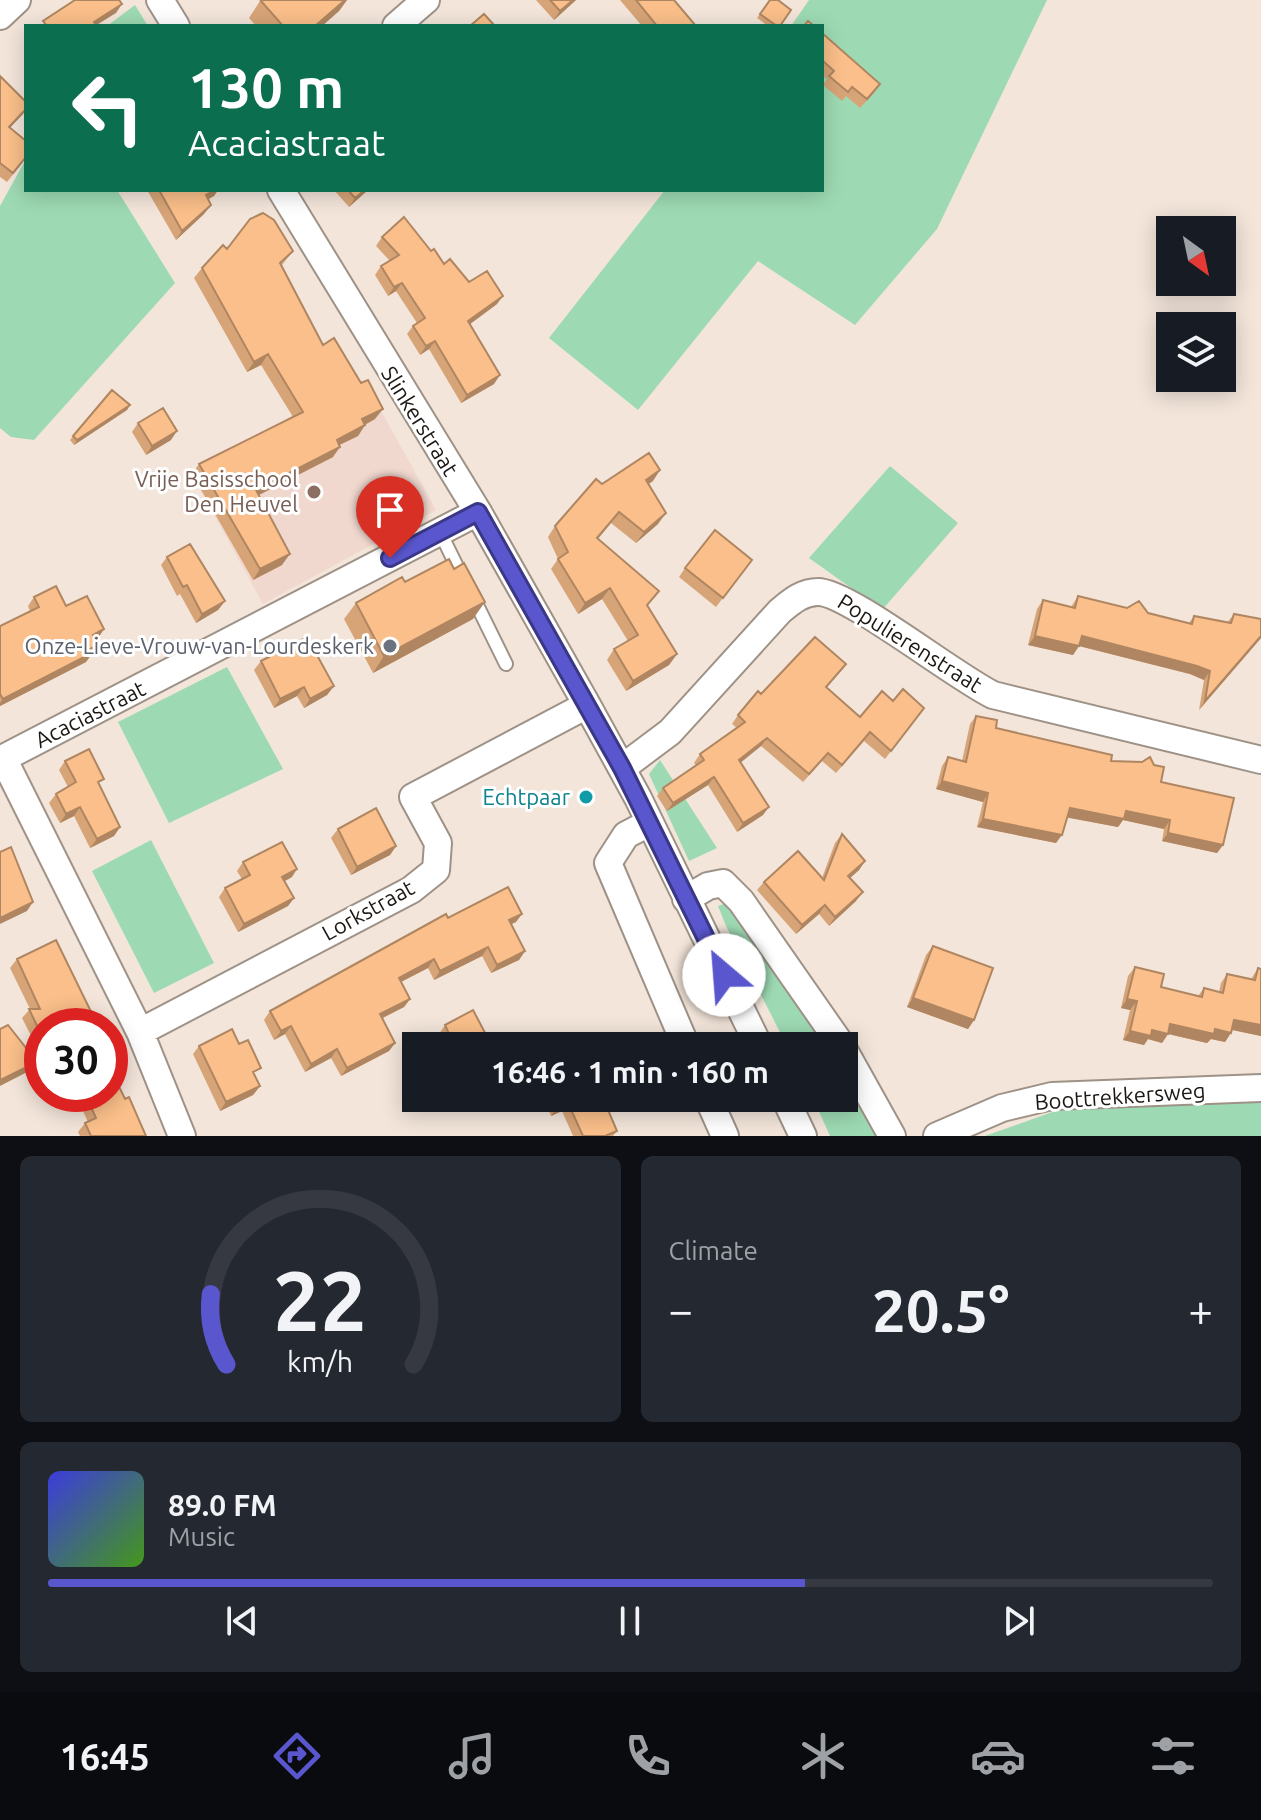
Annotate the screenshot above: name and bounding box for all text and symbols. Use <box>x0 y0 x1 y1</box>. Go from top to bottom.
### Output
icon: left <box>56 56 160 160</box>
text: 130 m <box>188 56 344 119</box>
text: Acaciastraat <box>188 122 385 163</box>
north arrow <box>1156 216 1236 296</box>
map controls <box>1156 216 1236 392</box>
button: layers <box>1156 312 1236 392</box>
street label: Slinkerstraat <box>377 361 464 480</box>
place label: Vrije Basisschool Den Heuvel <box>135 466 298 516</box>
pin <box>356 476 424 558</box>
marker: Vrije Basisschool Den Heuvel <box>305 483 323 501</box>
icon: arrive <box>368 488 412 532</box>
street label: Populierenstraat <box>834 588 987 697</box>
place label: Onze-Lieve-Vrouw-van-Lourdeskerk <box>25 633 374 658</box>
marker: Onze-Lieve-Vrouw-van-Lourdeskerk <box>381 637 399 655</box>
street label: Acaciastraat <box>30 675 149 752</box>
place label: Echtpaar <box>482 784 571 809</box>
marker: Echtpaar <box>577 788 595 806</box>
street label: Lorkstraat <box>317 874 418 945</box>
position arrow <box>682 933 766 1017</box>
speed limit sign: 30 <box>24 1008 128 1112</box>
text: 16:46 · 1 min · 160 m <box>491 1055 769 1089</box>
street label: Boottrekkersweg <box>1034 1077 1206 1114</box>
text: Climate <box>669 1236 758 1265</box>
text: 22 <box>273 1253 367 1347</box>
text: 20.5° <box>872 1276 1009 1343</box>
text: − <box>669 1285 693 1334</box>
text: + <box>1188 1285 1213 1334</box>
text: km/h <box>287 1345 353 1377</box>
text: 89.0 FM <box>168 1488 277 1522</box>
text: Music <box>168 1522 235 1551</box>
icon: previous <box>220 1599 264 1643</box>
icon: pause <box>608 1599 652 1643</box>
icon: next <box>997 1599 1041 1643</box>
icon: directions <box>269 1728 325 1784</box>
icon: music <box>444 1728 500 1784</box>
icon: phone <box>620 1728 676 1784</box>
icon: climate <box>795 1728 851 1784</box>
icon: car <box>970 1728 1026 1784</box>
icon: filters <box>1145 1728 1201 1784</box>
text: 16:45 <box>60 1736 150 1777</box>

